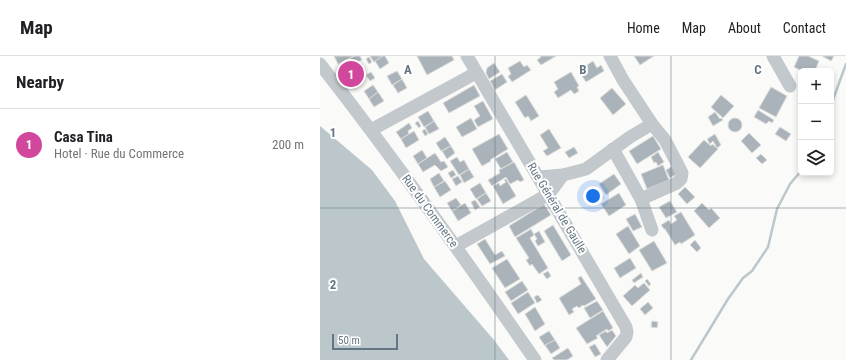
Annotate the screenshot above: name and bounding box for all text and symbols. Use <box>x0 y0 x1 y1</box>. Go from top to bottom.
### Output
text: Map <box>20 16 53 39</box>
text: Home <box>627 20 660 36</box>
text: Map <box>682 20 706 36</box>
text: About <box>728 20 761 36</box>
text: Contact <box>783 20 826 36</box>
pin: 1 <box>338 59 364 89</box>
text: A <box>404 62 412 77</box>
text: B <box>579 62 587 77</box>
text: C <box>754 62 762 77</box>
map controls <box>798 68 834 176</box>
button: + <box>798 68 834 104</box>
text: Nearby <box>16 72 64 92</box>
button: − <box>798 104 834 140</box>
text: 1 <box>330 125 336 140</box>
text: Casa Tina <box>54 128 113 146</box>
text: 1 <box>26 137 32 152</box>
text: 200 m <box>272 137 304 152</box>
button: layers <box>798 140 834 176</box>
text: Hotel · Rue du Commerce <box>54 146 184 161</box>
street label: Rue Général de Gaulle <box>524 160 590 256</box>
street label: Rue du Commerce <box>399 172 461 250</box>
your location <box>583 186 603 206</box>
text: 2 <box>330 277 337 292</box>
scale bar <box>332 332 398 351</box>
text: 50 m <box>338 334 360 347</box>

